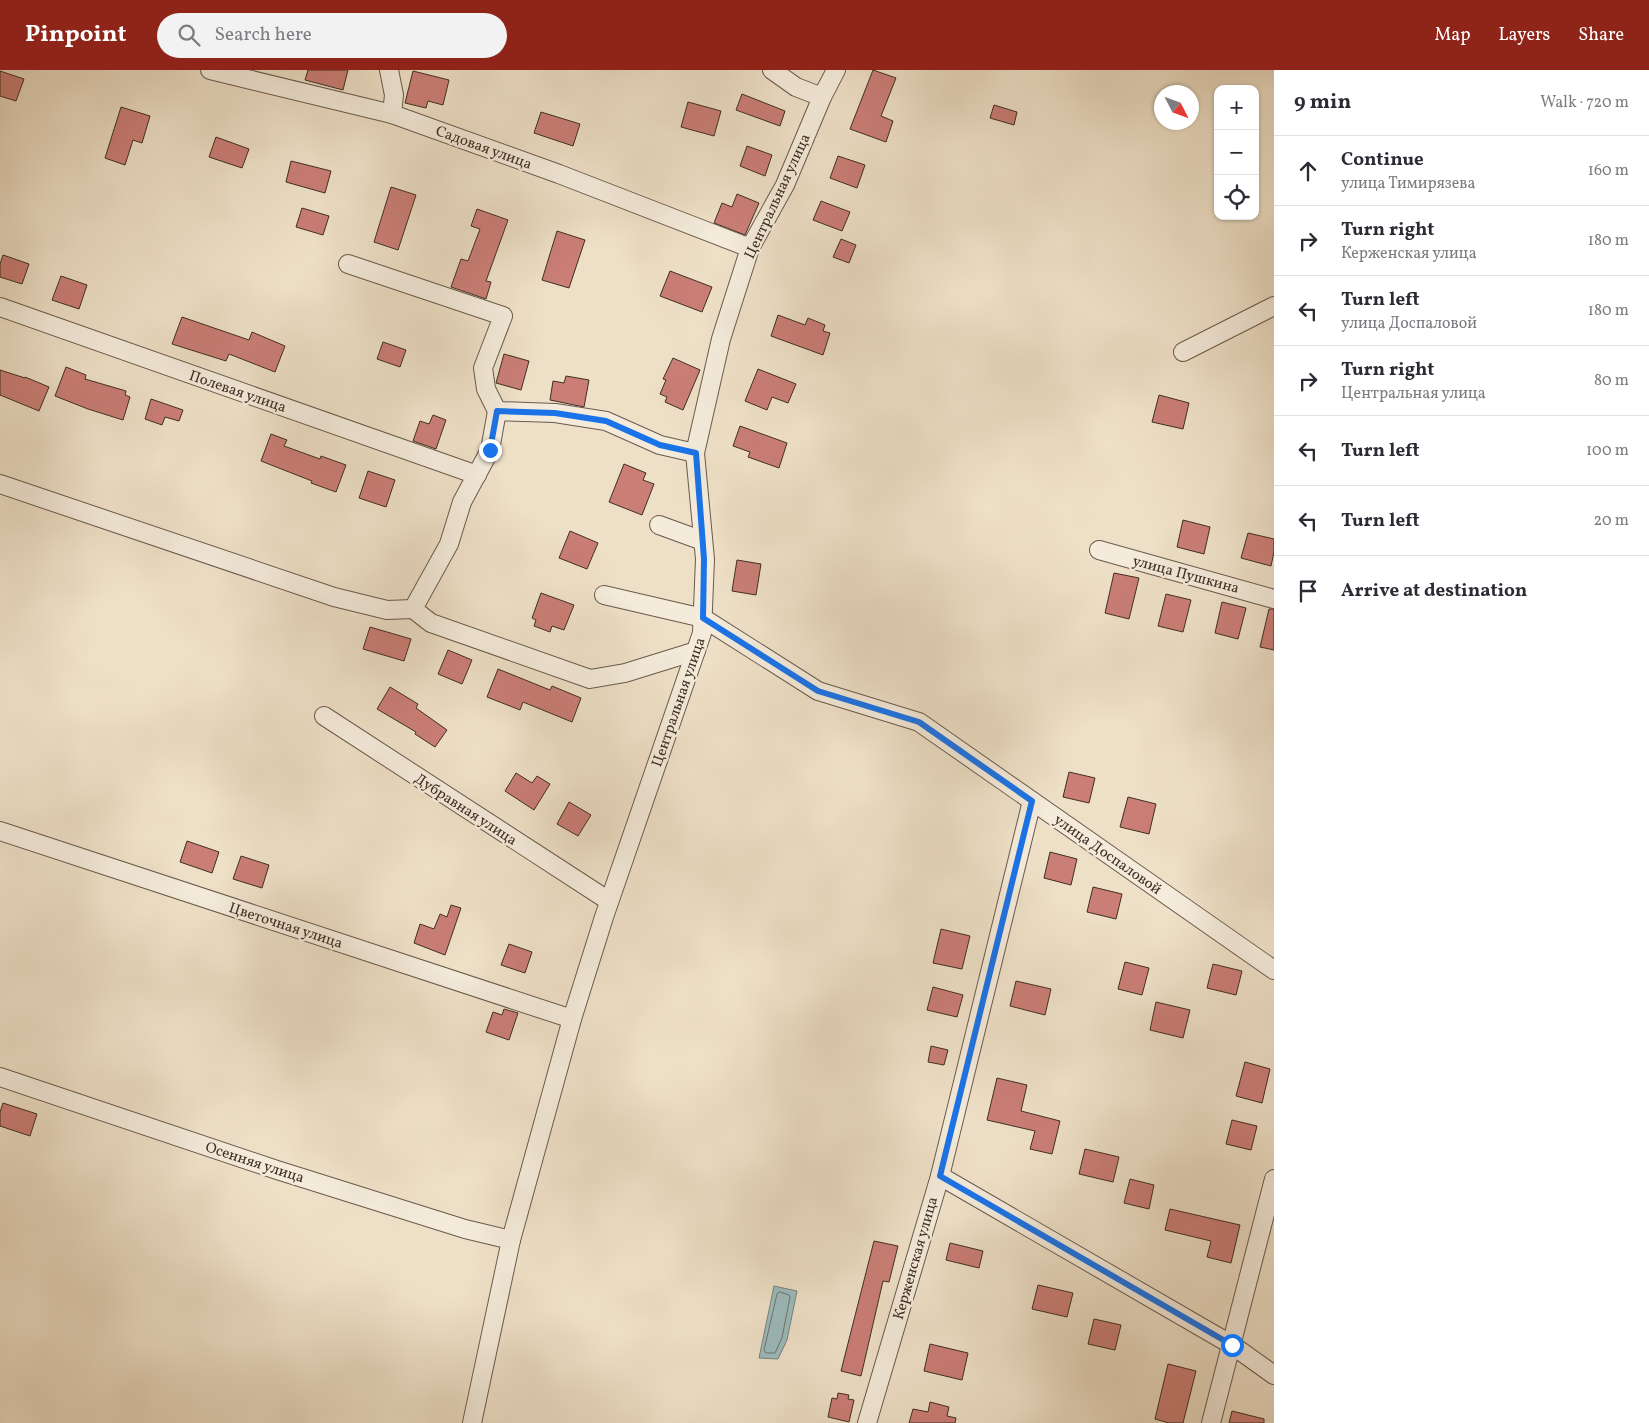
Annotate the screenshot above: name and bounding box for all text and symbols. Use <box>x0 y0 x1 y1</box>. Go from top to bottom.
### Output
search box <box>157 13 507 58</box>
text: Pinpoint <box>25 18 127 52</box>
icon: search <box>175 21 203 49</box>
text: Search here <box>215 22 312 48</box>
text: Map <box>1434 23 1470 48</box>
text: Layers <box>1498 23 1550 48</box>
text: Share <box>1578 23 1624 48</box>
north arrow <box>1154 85 1199 130</box>
map controls <box>1214 85 1259 220</box>
button: + <box>1214 85 1259 130</box>
text: 9 min <box>1294 88 1351 117</box>
text: Walk · 720 m <box>1540 92 1629 114</box>
street label: Садовая улица <box>432 121 535 176</box>
button: − <box>1214 130 1259 175</box>
street label: Центральная улица <box>740 131 817 263</box>
text: Continue <box>1341 147 1424 173</box>
icon: ahead <box>1294 157 1322 185</box>
text: 160 m <box>1588 160 1629 182</box>
text: улица Тимирязева <box>1341 173 1475 195</box>
button: locate <box>1214 175 1259 220</box>
text: Turn right <box>1341 217 1434 243</box>
icon: right <box>1294 227 1322 255</box>
text: 180 m <box>1588 230 1629 252</box>
text: Керженская улица <box>1341 243 1477 265</box>
text: Turn left <box>1341 287 1420 313</box>
icon: left <box>1294 297 1322 325</box>
text: 180 m <box>1588 300 1629 322</box>
text: улица Доспаловой <box>1341 313 1477 335</box>
text: Turn right <box>1341 357 1434 383</box>
street label: Полевая улица <box>186 366 289 419</box>
icon: right <box>1294 367 1322 395</box>
text: 80 m <box>1594 370 1629 392</box>
text: Центральная улица <box>1341 383 1486 405</box>
icon: left <box>1294 437 1322 465</box>
text: Turn left <box>1341 438 1420 464</box>
route end <box>479 439 502 462</box>
text: 100 m <box>1586 440 1629 462</box>
icon: left <box>1294 507 1322 535</box>
text: Turn left <box>1341 508 1420 534</box>
text: 20 m <box>1594 510 1629 532</box>
street label: улица Пушкина <box>1130 551 1241 600</box>
icon: arrive <box>1294 577 1322 605</box>
text: Arrive at destination <box>1341 578 1527 604</box>
street label: Центральная улица <box>647 635 711 770</box>
street label: Дубравная улица <box>410 769 521 851</box>
street label: улица Доспаловой <box>1049 810 1165 900</box>
street label: Цветочная улица <box>226 898 345 955</box>
street label: Осенняя улица <box>202 1138 307 1189</box>
street label: Керженская улица <box>889 1194 944 1322</box>
route start <box>1221 1334 1244 1357</box>

